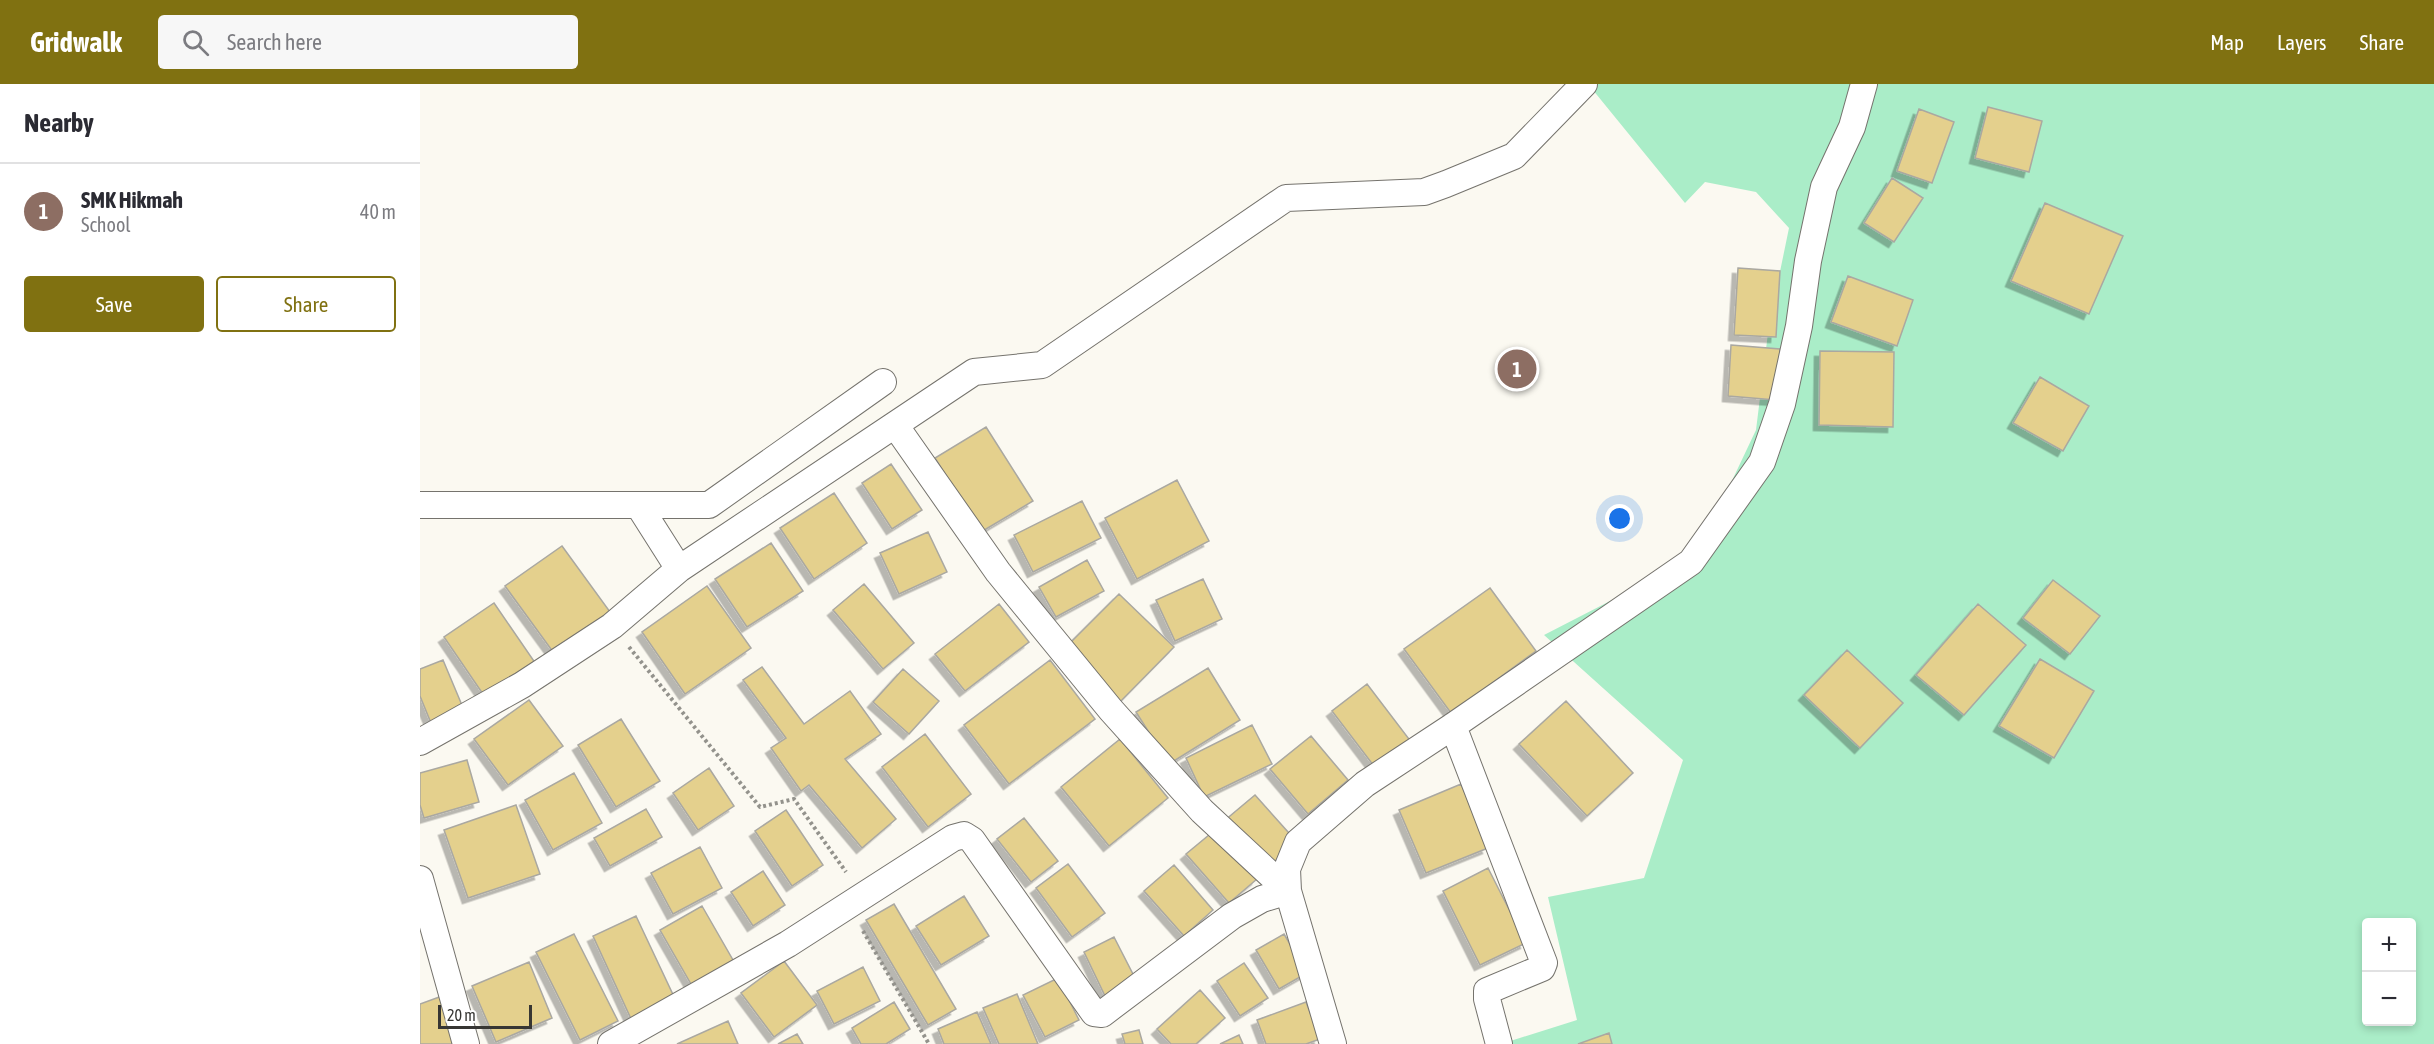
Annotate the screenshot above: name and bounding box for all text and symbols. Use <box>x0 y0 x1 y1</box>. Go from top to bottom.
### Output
search box <box>158 15 578 69</box>
text: Gridwalk <box>30 26 122 58</box>
icon: search <box>179 26 212 59</box>
text: Search here <box>227 29 322 55</box>
text: Map <box>2210 30 2244 54</box>
text: Layers <box>2277 30 2327 54</box>
text: Share <box>2360 30 2404 54</box>
text: Nearby <box>24 108 94 138</box>
text: SMK Hikmah <box>81 187 183 213</box>
text: 1 <box>39 200 48 223</box>
text: 40 m <box>360 200 396 223</box>
text: School <box>81 213 131 236</box>
button: Save <box>24 276 204 332</box>
button: Share <box>216 276 396 332</box>
pin: 1 <box>1498 346 1536 392</box>
your location <box>1605 504 1634 533</box>
map controls <box>2362 918 2416 1026</box>
button: + <box>2362 918 2416 972</box>
button: − <box>2362 972 2416 1026</box>
scale bar <box>438 1002 532 1030</box>
text: 20 m <box>447 1006 476 1024</box>

